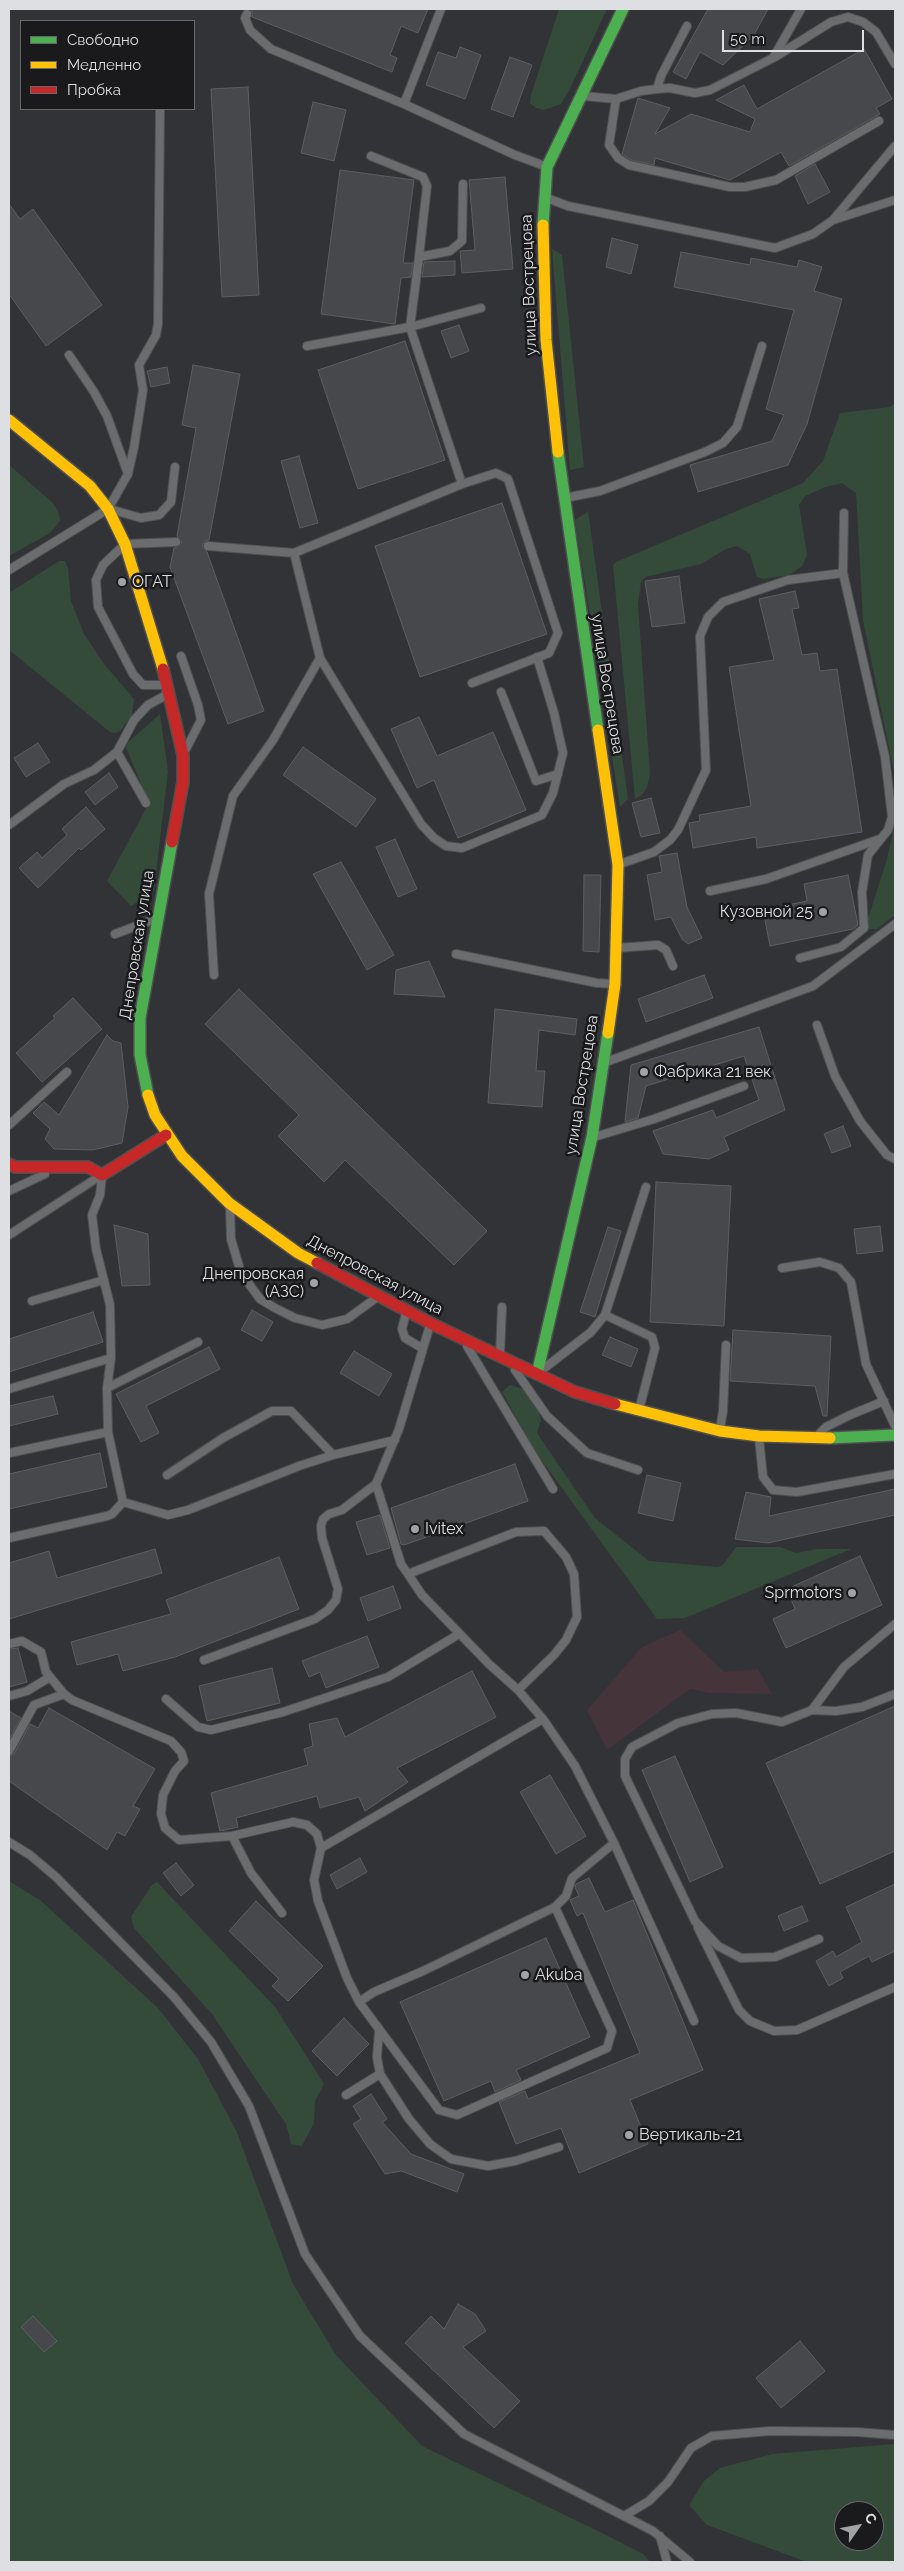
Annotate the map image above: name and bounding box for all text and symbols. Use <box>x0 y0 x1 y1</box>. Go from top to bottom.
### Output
legend <box>20 20 195 110</box>
scale bar <box>724 20 866 52</box>
text: 50 m <box>730 30 765 48</box>
text: Свободно <box>67 31 139 49</box>
text: Медленно <box>67 56 141 74</box>
text: Пробка <box>67 81 121 99</box>
street label: улица Вострецова <box>517 214 541 356</box>
place label: ОГАТ <box>132 572 172 592</box>
marker: ОГАТ <box>116 576 128 588</box>
street label: улица Вострецова <box>586 613 628 755</box>
street label: Днепровская улица <box>116 869 158 1021</box>
place label: Кузовной 25 <box>720 902 813 922</box>
marker: Кузовной 25 <box>817 906 829 918</box>
street label: улица Вострецова <box>561 1014 603 1156</box>
place label: Фабрика 21 век <box>654 1062 771 1082</box>
marker: Фабрика 21 век <box>638 1066 650 1078</box>
street label: Днепровская улица <box>304 1231 446 1319</box>
place label: Днепровская (АЗС) <box>202 1264 304 1302</box>
marker: Днепровская (АЗС) <box>308 1277 320 1289</box>
place label: Ivitex <box>425 1519 463 1539</box>
marker: Ivitex <box>409 1523 421 1535</box>
place label: Sprmotors <box>765 1583 842 1603</box>
marker: Sprmotors <box>846 1587 858 1599</box>
place label: Akuba <box>535 1965 582 1985</box>
marker: Akuba <box>519 1969 531 1981</box>
place label: Вертикаль-21 <box>639 2125 742 2145</box>
marker: Вертикаль-21 <box>623 2129 635 2141</box>
north arrow <box>834 2501 884 2551</box>
text: С <box>861 2510 880 2527</box>

